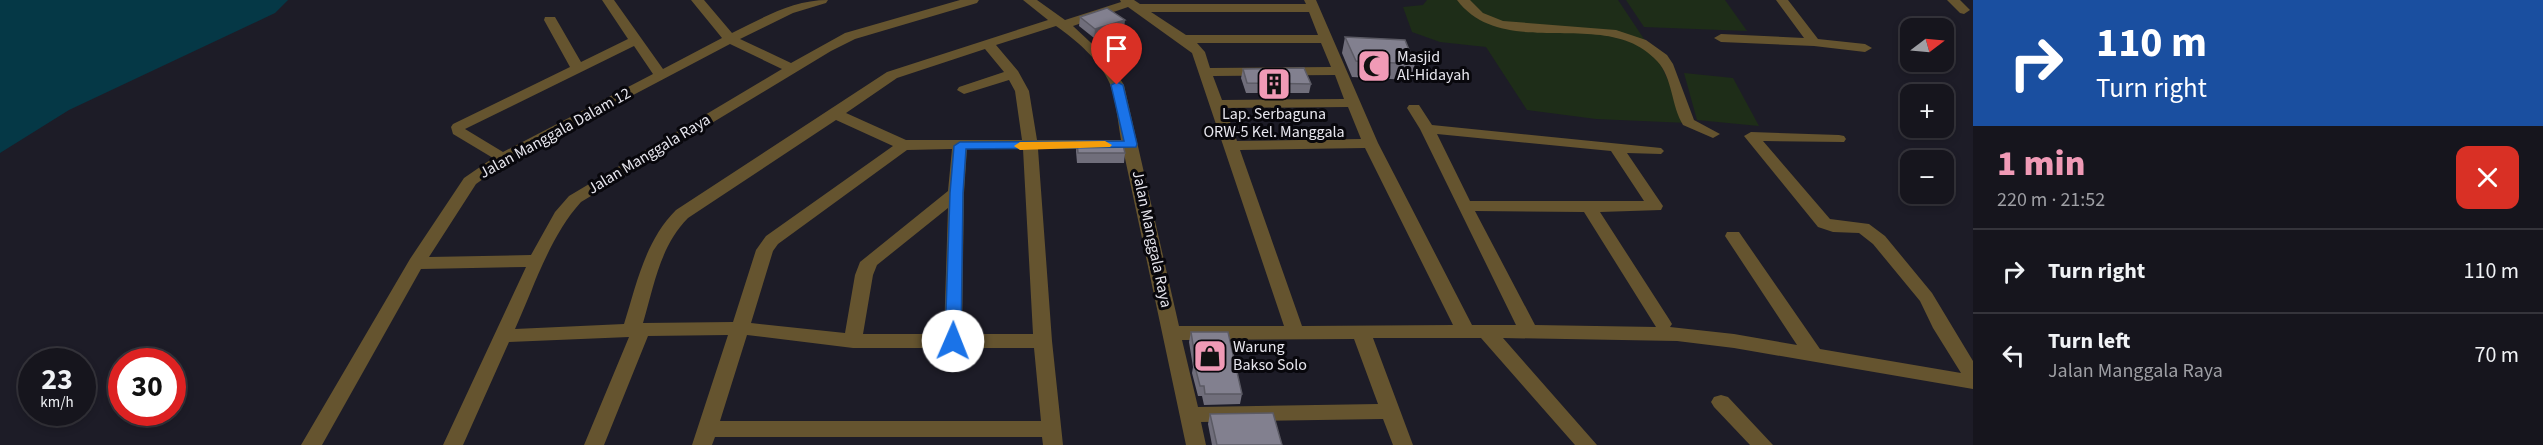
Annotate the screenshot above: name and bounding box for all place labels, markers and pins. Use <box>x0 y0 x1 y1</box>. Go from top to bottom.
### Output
pin <box>1091 23 1142 85</box>
place label: Masjid Al-Hidayah <box>1397 46 1470 86</box>
mosque icon: Masjid Al-Hidayah <box>1356 48 1392 84</box>
building icon: Lap. Serbaguna ORW-5 Kel. Manggala <box>1256 66 1292 102</box>
place label: Lap. Serbaguna ORW-5 Kel. Manggala <box>1203 103 1345 143</box>
place label: Warung Bakso Solo <box>1233 336 1307 376</box>
shop icon: Warung Bakso Solo <box>1192 338 1228 374</box>

